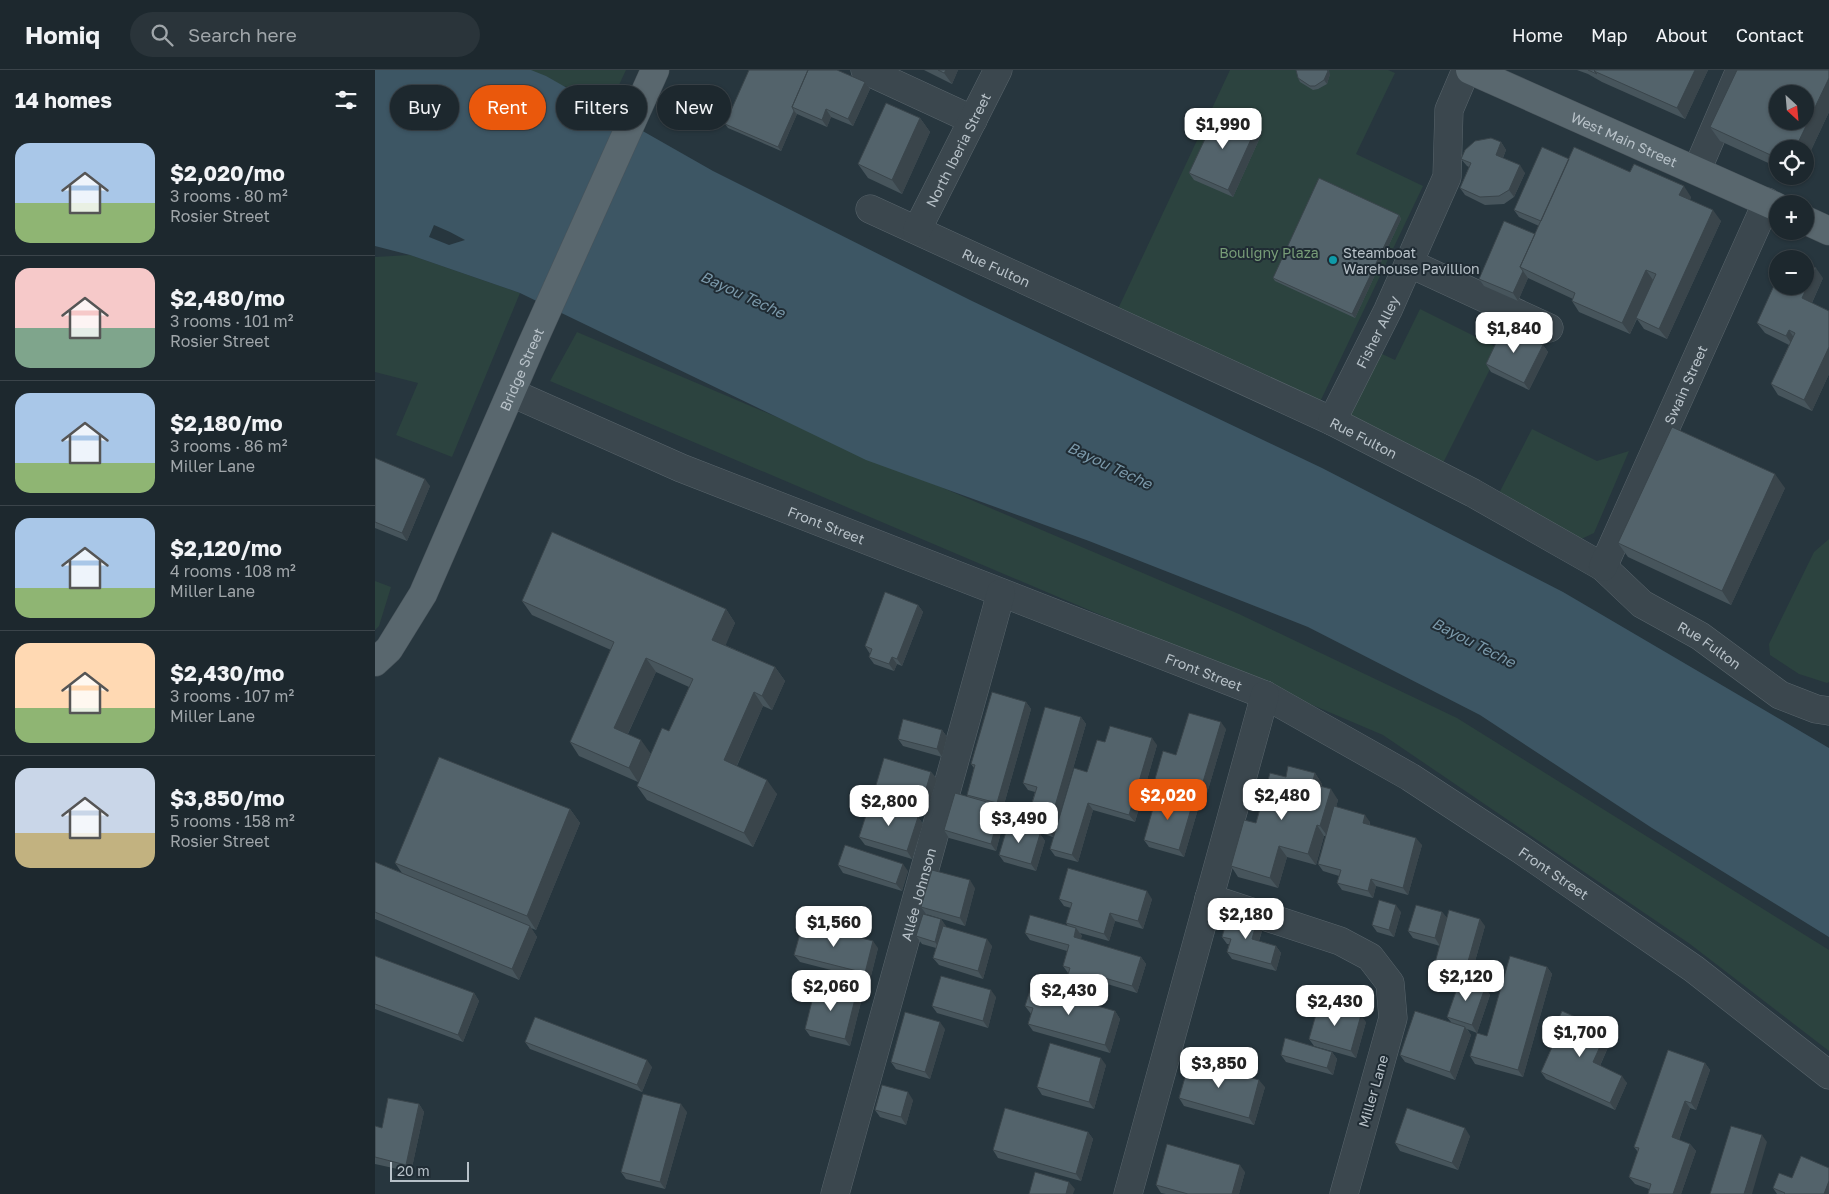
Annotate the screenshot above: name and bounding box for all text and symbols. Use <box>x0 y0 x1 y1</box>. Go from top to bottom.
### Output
search box <box>130 12 480 57</box>
text: Homiq <box>25 20 100 49</box>
icon: search <box>148 21 176 49</box>
text: Search here <box>188 23 297 46</box>
text: Home <box>1512 24 1563 46</box>
text: Map <box>1591 24 1628 46</box>
text: About <box>1656 24 1708 46</box>
text: Contact <box>1736 24 1804 46</box>
chip: Buy <box>390 85 459 130</box>
chip: Rent <box>469 85 546 130</box>
chip: Filters <box>556 85 647 130</box>
chip: New <box>657 85 731 130</box>
north arrow <box>1769 85 1814 130</box>
map controls <box>1769 85 1814 295</box>
icon: filters <box>332 86 360 114</box>
text: 14 homes <box>15 87 112 113</box>
street label: North Iberia Street <box>922 90 994 210</box>
pin: $1,990 <box>1182 108 1264 150</box>
street label: West Main Street <box>1568 108 1680 170</box>
text: $1,990 <box>1196 114 1250 134</box>
button: locate <box>1769 140 1814 185</box>
text: $2,020/mo <box>170 160 285 186</box>
icon: home <box>55 163 115 223</box>
text: 3 rooms · 80 m² <box>170 186 288 206</box>
button: + <box>1769 195 1814 240</box>
text: Rosier Street <box>170 206 270 226</box>
street label: Rue Fulton <box>960 244 1033 290</box>
park label: Bouligny Plaza <box>1219 244 1319 261</box>
place label: Steamboat Warehouse Pavillion <box>1343 244 1480 277</box>
button: − <box>1769 250 1814 295</box>
marker: Steamboat Warehouse Pavillion <box>1327 254 1339 266</box>
water label: Bayou Teche <box>698 267 789 323</box>
text: $2,480/mo <box>170 285 285 311</box>
icon: home <box>55 288 115 348</box>
street label: Fisher Alley <box>1352 293 1402 371</box>
text: 3 rooms · 101 m² <box>170 311 293 331</box>
pin: $1,840 <box>1473 312 1555 354</box>
text: $1,840 <box>1487 318 1541 338</box>
street label: Bridge Street <box>495 325 547 413</box>
text: Rosier Street <box>170 331 270 351</box>
street label: Swain Street <box>1660 342 1710 427</box>
text: $2,180/mo <box>170 410 283 436</box>
icon: home <box>55 413 115 473</box>
street label: Rue Fulton <box>1327 413 1400 461</box>
text: 3 rooms · 86 m² <box>170 436 287 456</box>
water label: Bayou Teche <box>1065 438 1156 494</box>
text: Miller Lane <box>170 456 255 476</box>
street label: Front Street <box>786 502 867 547</box>
text: $2,120/mo <box>170 535 282 561</box>
icon: home <box>55 538 115 598</box>
text: 4 rooms · 108 m² <box>170 561 296 581</box>
text: Miller Lane <box>170 581 255 601</box>
water label: Bayou Teche <box>1429 613 1520 672</box>
street label: Rue Fulton <box>1675 617 1745 672</box>
street label: Front Street <box>1163 649 1245 694</box>
text: $2,430/mo <box>170 660 284 686</box>
icon: home <box>55 663 115 723</box>
text: 3 rooms · 107 m² <box>170 686 294 706</box>
text: Miller Lane <box>170 706 255 726</box>
pin: $2,020 <box>1127 778 1209 821</box>
pin: $2,480 <box>1241 778 1323 821</box>
pin: $2,800 <box>848 784 930 827</box>
text: $3,850/mo <box>170 785 285 811</box>
text: $2,020 <box>1140 785 1196 805</box>
text: $2,480 <box>1254 785 1310 805</box>
icon: home <box>55 788 115 848</box>
text: $2,800 <box>861 791 917 811</box>
pin: $3,490 <box>978 802 1060 844</box>
text: $3,490 <box>991 808 1047 828</box>
text: 5 rooms · 158 m² <box>170 811 295 831</box>
text: Rosier Street <box>170 831 270 851</box>
street label: Front Street <box>1516 843 1592 903</box>
street label: Allée Johnson <box>897 846 939 943</box>
pin: $2,180 <box>1205 898 1287 940</box>
text: $2,180 <box>1219 904 1273 924</box>
pin: $1,560 <box>793 906 875 948</box>
text: $1,560 <box>807 912 861 932</box>
pin: $2,120 <box>1425 960 1507 1002</box>
text: $2,120 <box>1439 966 1493 986</box>
pin: $2,060 <box>790 970 872 1012</box>
pin: $2,430 <box>1028 974 1110 1016</box>
text: $2,060 <box>803 976 859 996</box>
text: $2,430 <box>1041 980 1097 1000</box>
pin: $2,430 <box>1294 984 1376 1027</box>
text: $2,430 <box>1307 991 1363 1011</box>
pin: $1,700 <box>1539 1016 1621 1058</box>
text: $1,700 <box>1553 1022 1607 1042</box>
pin: $3,850 <box>1178 1046 1260 1089</box>
text: $3,850 <box>1191 1053 1247 1073</box>
street label: Miller Lane <box>1355 1053 1391 1129</box>
scale bar <box>390 1159 469 1182</box>
text: 20 m <box>397 1162 430 1179</box>

